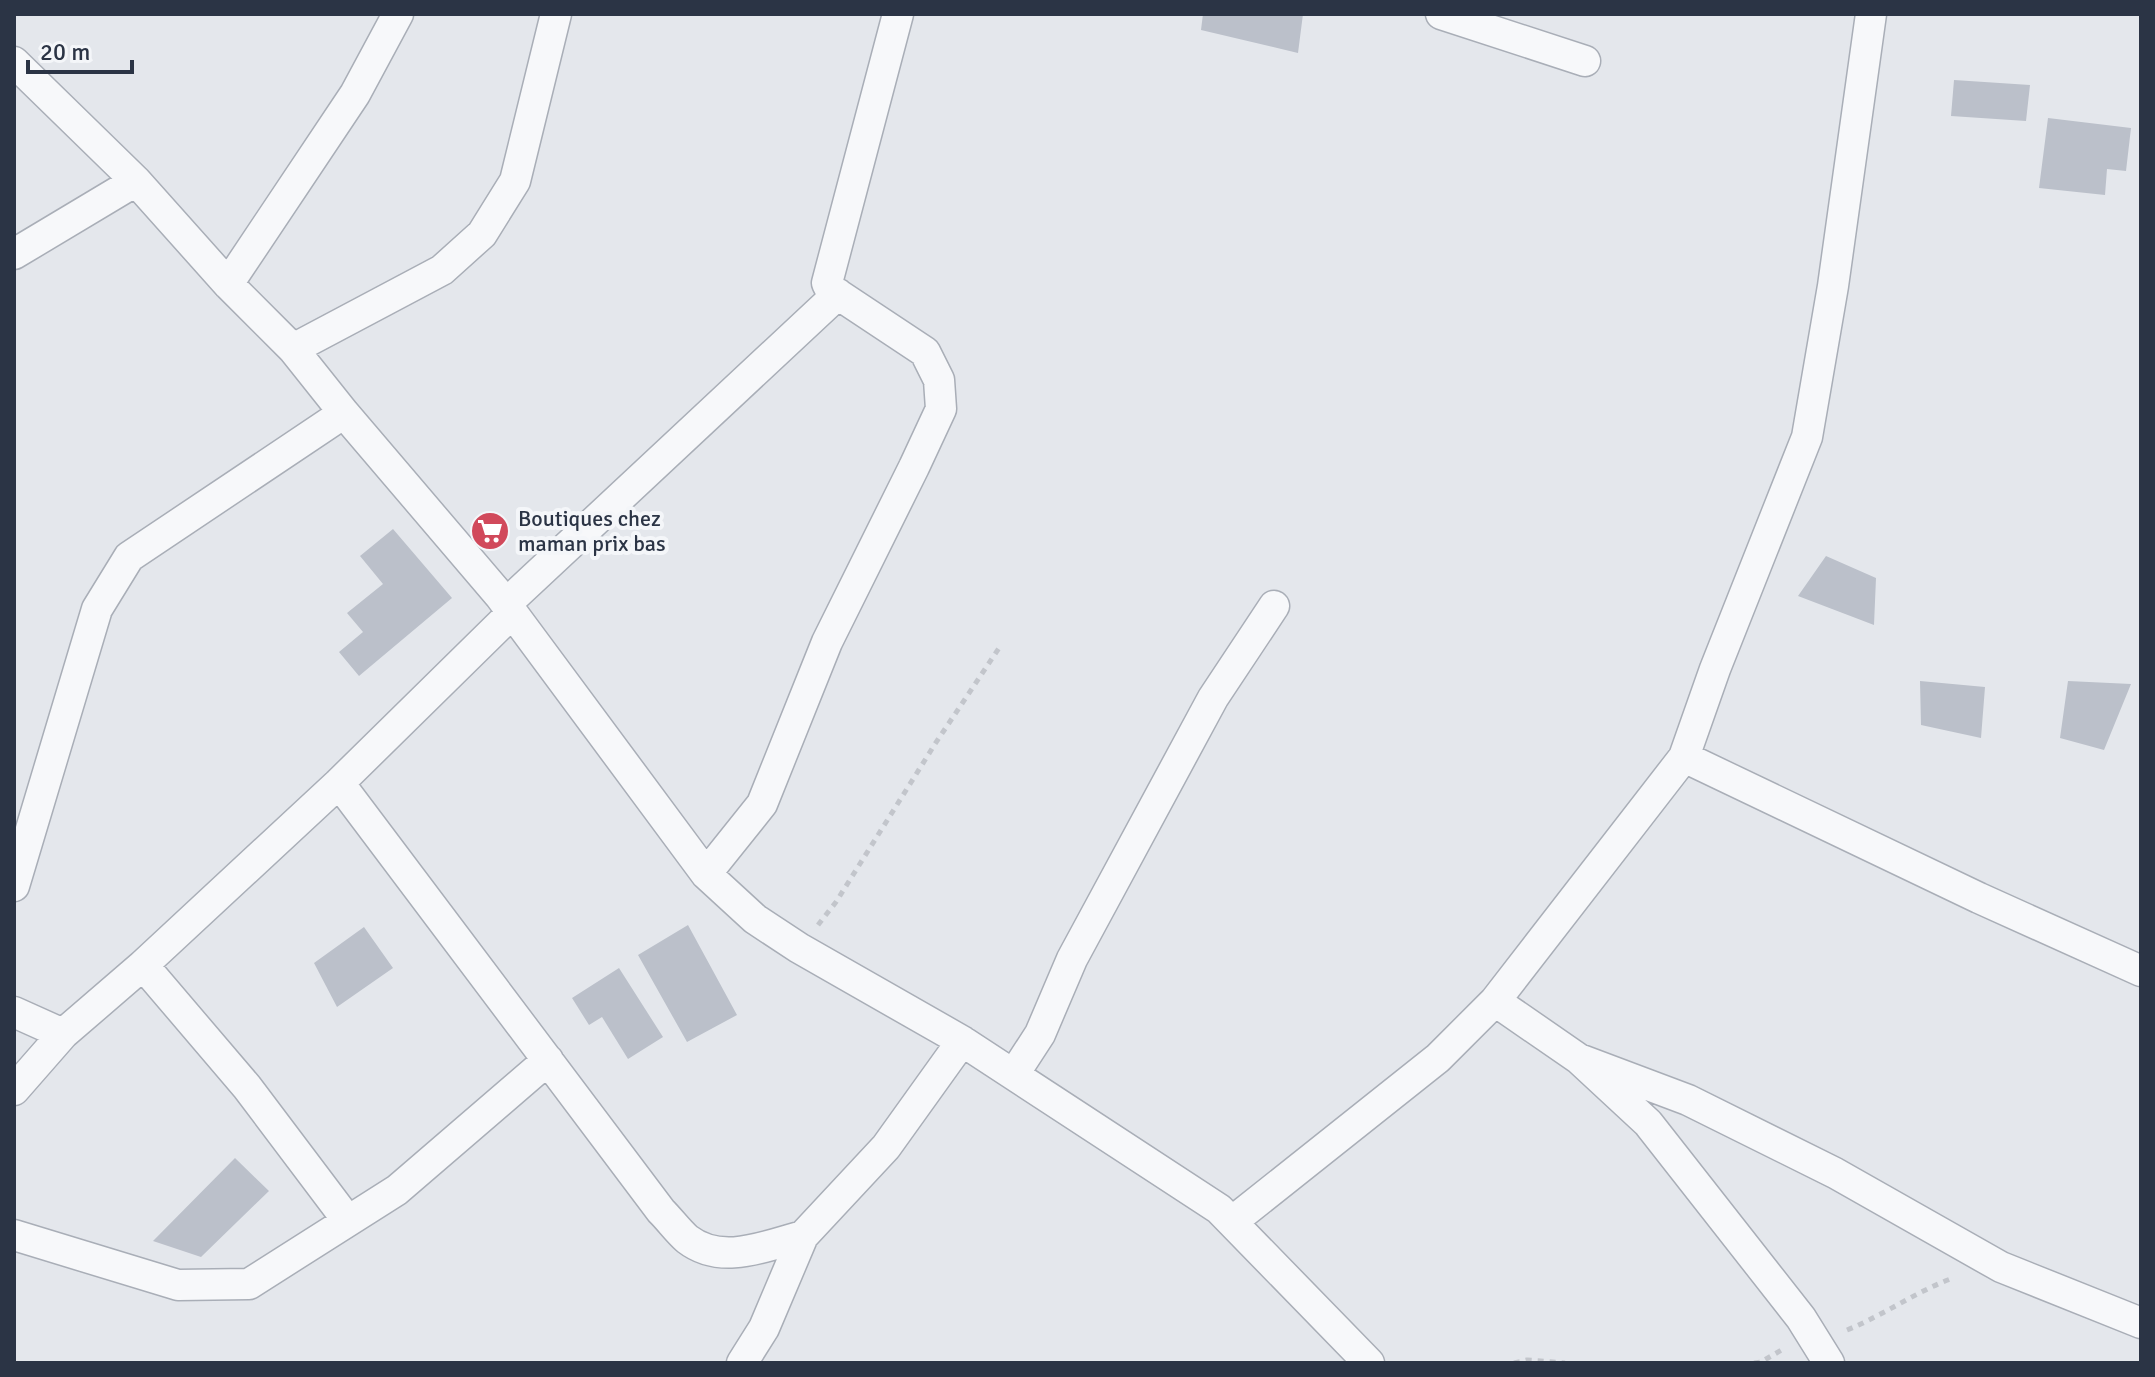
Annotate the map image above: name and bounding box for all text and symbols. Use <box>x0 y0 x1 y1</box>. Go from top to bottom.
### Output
scale bar <box>28 24 132 74</box>
text: 20 m <box>40 37 90 67</box>
place label: Boutiques chez maman prix bas <box>518 505 666 557</box>
supermarket icon: Boutiques chez maman prix bas <box>469 510 511 552</box>

